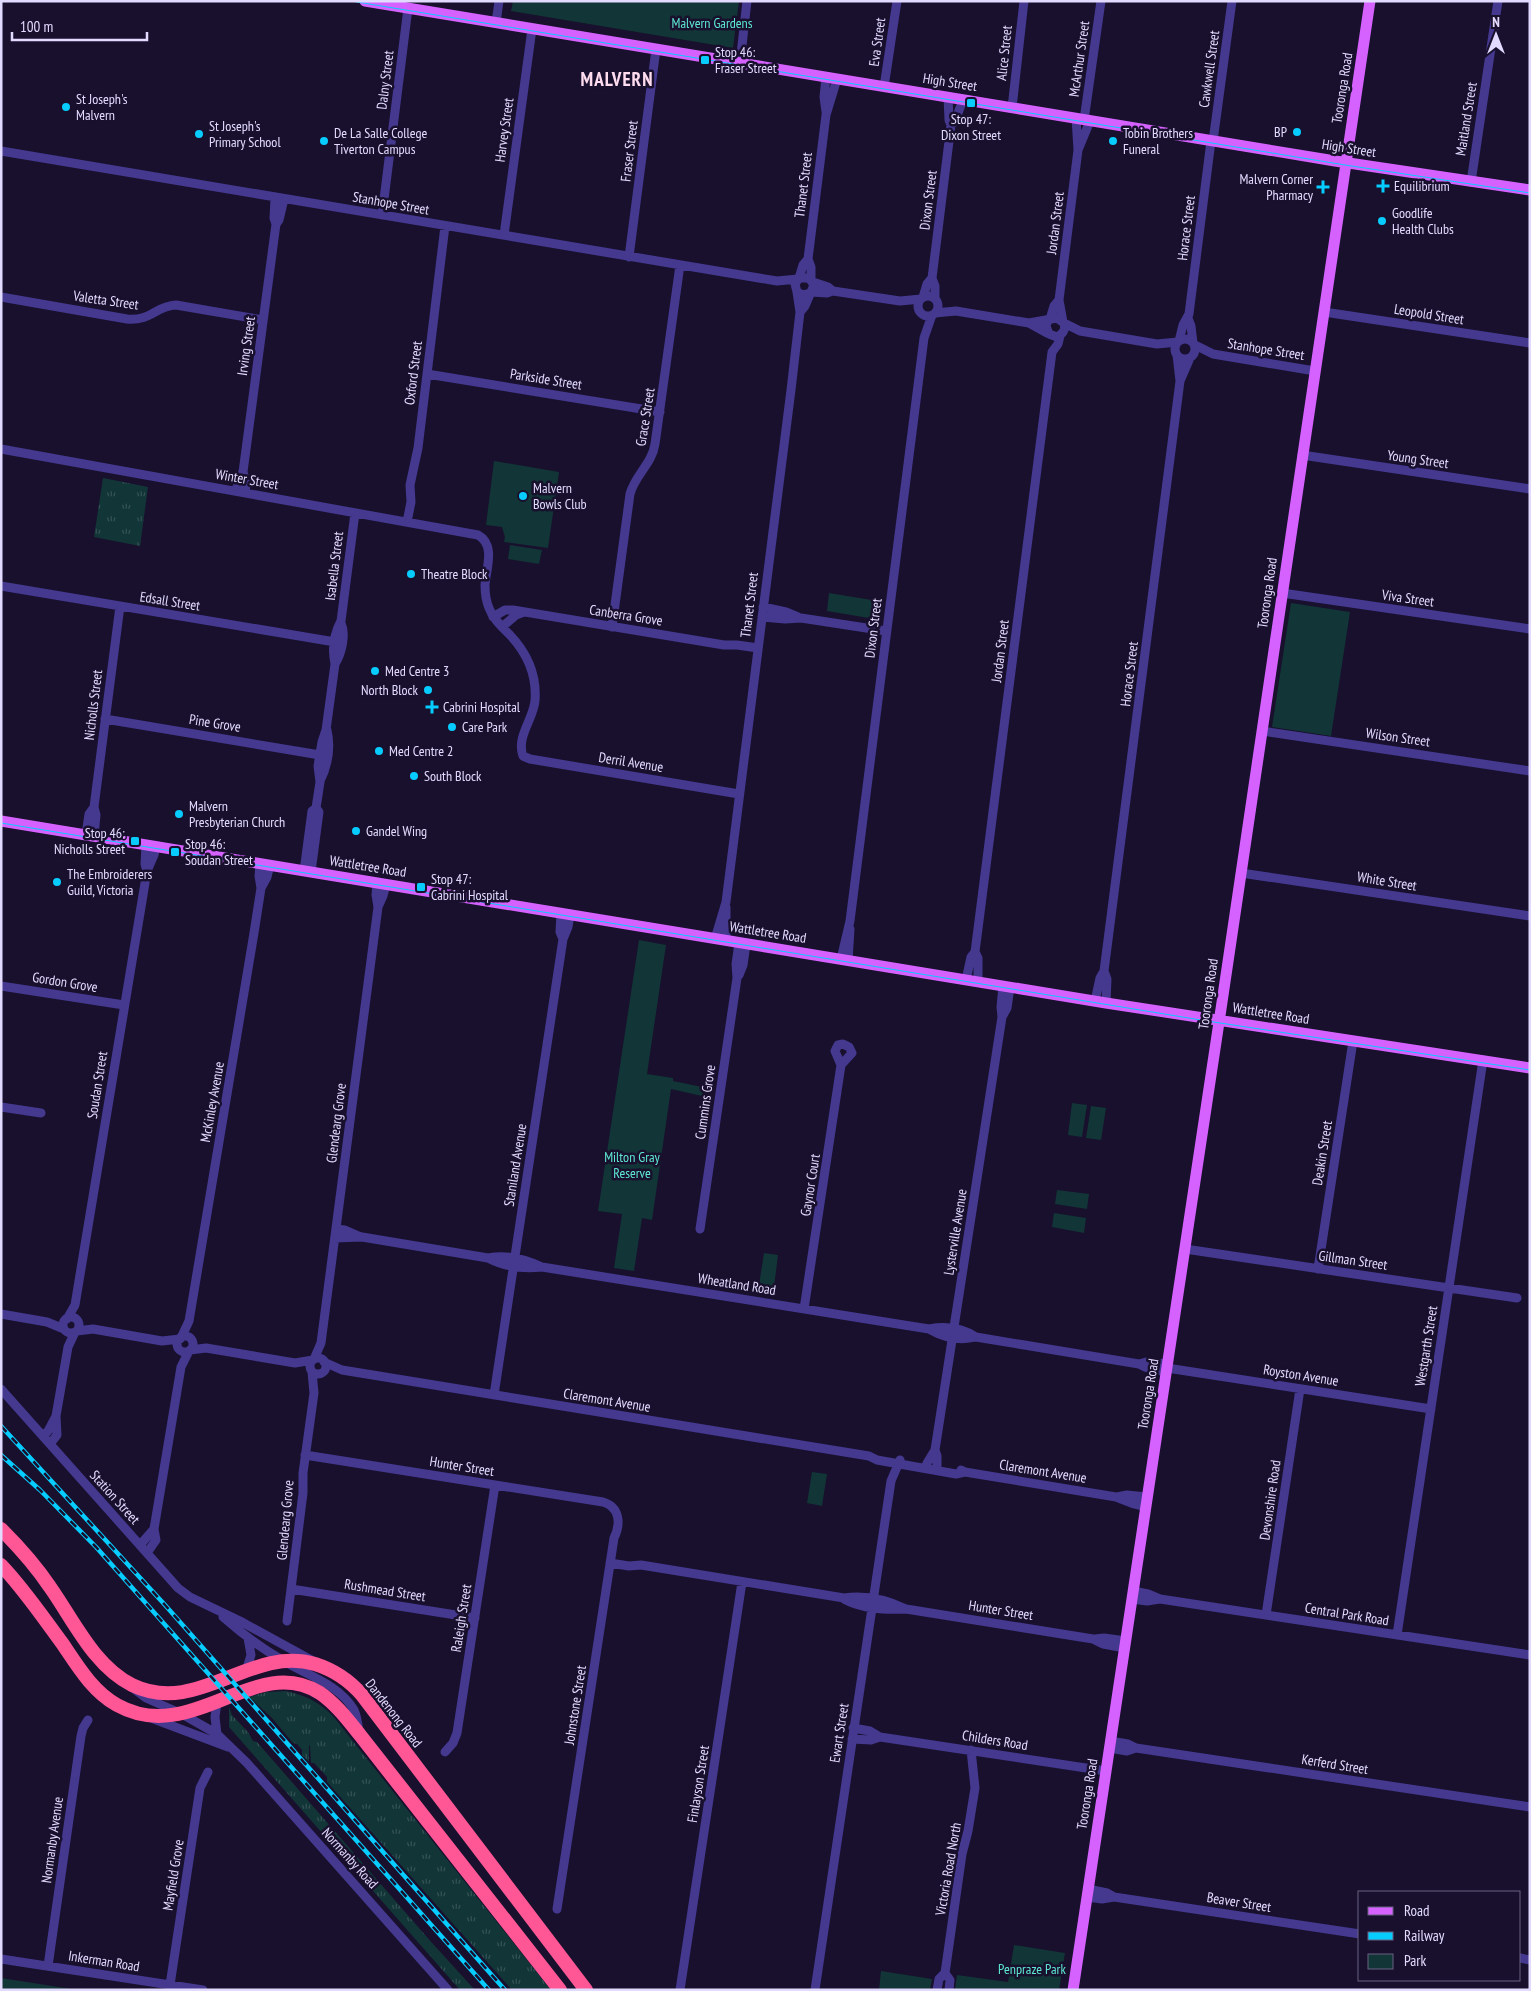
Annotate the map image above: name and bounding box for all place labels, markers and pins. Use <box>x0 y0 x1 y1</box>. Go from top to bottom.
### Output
place label: Stop 46: Fraser Street <box>715 43 777 77</box>
marker: Stop 46: Fraser Street <box>699 54 711 66</box>
place label: St Joseph's Malvern <box>76 90 128 124</box>
marker: Stop 47: Dixon Street <box>965 97 977 109</box>
marker: St Joseph's Malvern <box>60 101 72 113</box>
place label: Stop 47: Dixon Street <box>941 110 1001 144</box>
place label: St Joseph's Primary School <box>209 117 281 151</box>
place label: BP <box>1274 123 1287 141</box>
place label: De La Salle College Tiverton Campus <box>334 124 427 158</box>
place label: Tobin Brothers Funeral <box>1123 124 1193 158</box>
marker: BP <box>1291 126 1303 138</box>
marker: St Joseph's Primary School <box>193 128 205 140</box>
marker: De La Salle College Tiverton Campus <box>318 135 330 147</box>
marker: Tobin Brothers Funeral <box>1107 135 1119 147</box>
place label: Malvern Corner Pharmacy <box>1239 170 1314 204</box>
place label: Equilibrium <box>1394 177 1450 195</box>
marker: Equilibrium <box>1376 179 1390 193</box>
marker: Malvern Corner Pharmacy <box>1317 181 1329 193</box>
place label: Goodlife Health Clubs <box>1392 204 1454 238</box>
marker: Goodlife Health Clubs <box>1376 215 1388 227</box>
place label: Malvern Bowls Club <box>533 479 587 513</box>
marker: Malvern Bowls Club <box>517 490 529 502</box>
place label: Theatre Block <box>421 565 488 583</box>
marker: Theatre Block <box>405 568 417 580</box>
place label: Med Centre 3 <box>385 662 449 680</box>
marker: Med Centre 3 <box>369 665 381 677</box>
place label: North Block <box>361 681 419 699</box>
marker: North Block <box>422 684 434 696</box>
place label: Cabrini Hospital <box>443 698 521 716</box>
marker: Cabrini Hospital <box>425 700 439 714</box>
place label: Care Park <box>462 718 508 736</box>
marker: Care Park <box>446 721 458 733</box>
place label: Med Centre 2 <box>389 742 453 760</box>
marker: Med Centre 2 <box>373 745 385 757</box>
place label: South Block <box>424 767 482 785</box>
marker: South Block <box>408 770 420 782</box>
place label: Malvern Presbyterian Church <box>189 797 285 831</box>
marker: Malvern Presbyterian Church <box>173 808 185 820</box>
place label: Gandel Wing <box>366 822 427 840</box>
place label: Stop 46: Nicholls Street <box>54 824 125 858</box>
marker: Gandel Wing <box>350 825 362 837</box>
marker: Stop 46: Nicholls Street <box>129 835 141 847</box>
place label: Stop 46: Soudan Street <box>185 835 253 869</box>
marker: Stop 46: Soudan Street <box>169 846 181 858</box>
place label: The Embroiderers Guild, Victoria <box>67 865 153 899</box>
place label: Stop 47: Cabrini Hospital <box>431 870 509 904</box>
marker: The Embroiderers Guild, Victoria <box>51 876 63 888</box>
marker: Stop 47: Cabrini Hospital <box>415 881 427 893</box>

